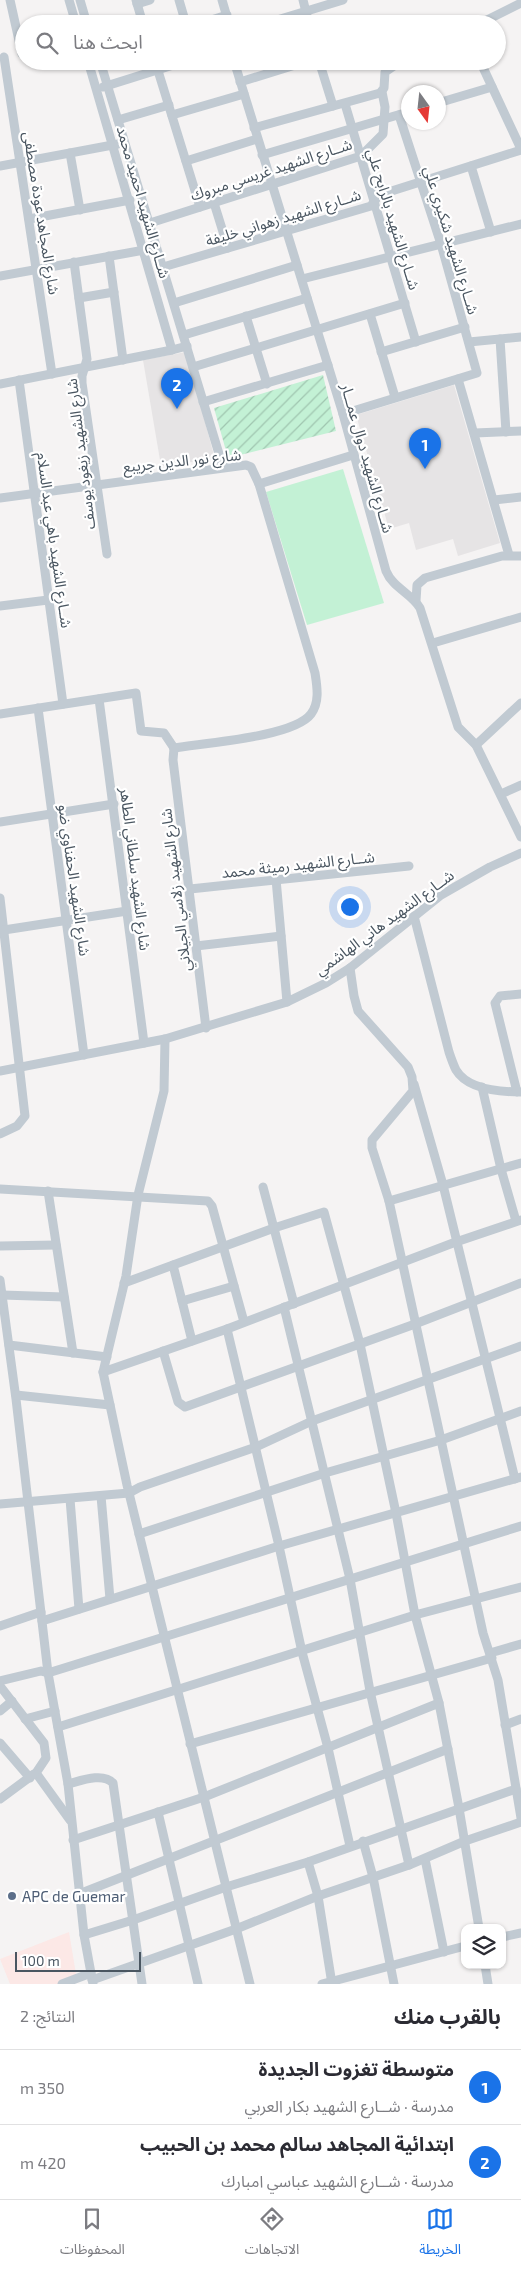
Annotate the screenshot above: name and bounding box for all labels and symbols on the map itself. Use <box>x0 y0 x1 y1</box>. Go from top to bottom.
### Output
north arrow <box>401 85 446 130</box>
street label: شــارع الشهيد احميد محمد <box>110 124 174 282</box>
street label: شارع المجاهد عودة مصطفى <box>16 130 64 297</box>
street label: شــارع الشهيد غريسي مبروك <box>188 134 356 207</box>
street label: شــارع الشهيد بالرابح علي <box>360 146 424 293</box>
street label: شــارع الشهيد شكيري علي <box>417 164 483 318</box>
street label: شــارع الشهيد زهواني خليفة <box>203 185 364 253</box>
pin: 2 <box>161 368 193 409</box>
street label: شارع الشهيد زيغود يوسف <box>62 377 102 531</box>
street label: شــارع الشهيد دوال عمـــار <box>334 380 398 536</box>
pin: 1 <box>409 428 441 469</box>
street label: شارع نور الدين جريبع <box>122 445 243 479</box>
street label: شــارع الشهيد باهي عبد السلام <box>30 451 76 630</box>
street label: شارع الشهيد سلطاني الطاهر <box>113 785 155 952</box>
street label: شارع الشهيد الحفناوي ضو <box>51 803 95 958</box>
street label: شارع الشهيد زلاسي الجيلاني <box>156 807 198 972</box>
street label: شــارع الشهيد رميثة محمد <box>220 847 376 885</box>
street label: شــارع الشهيد هاني الهاشمي <box>311 865 460 982</box>
your location <box>337 894 363 920</box>
place label: APC de Guemar <box>22 1887 126 1905</box>
marker: APC de Guemar <box>6 1890 18 1902</box>
scale bar <box>15 1949 141 1972</box>

